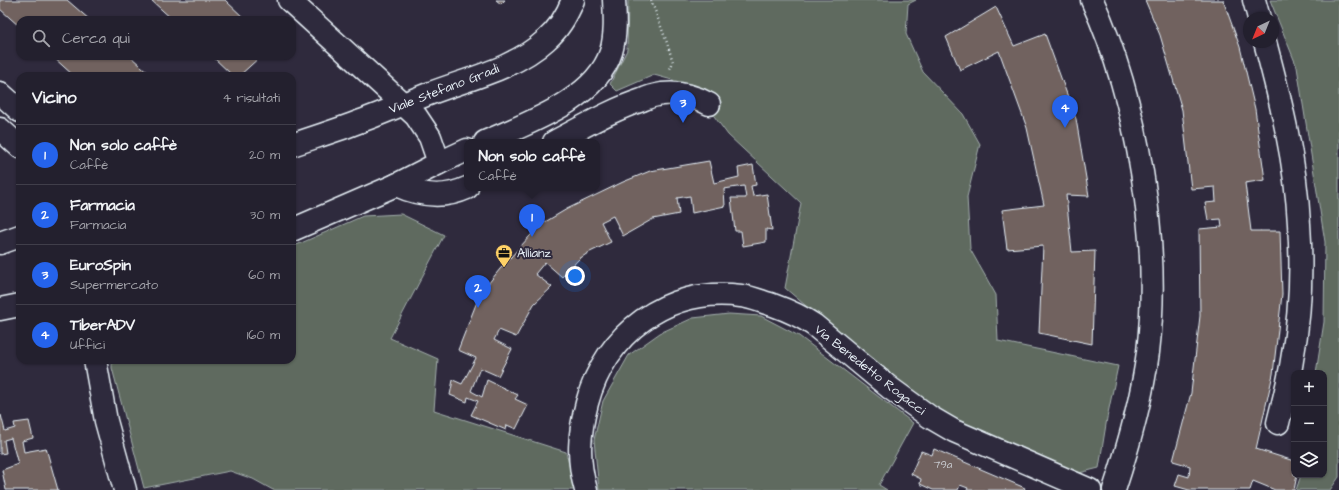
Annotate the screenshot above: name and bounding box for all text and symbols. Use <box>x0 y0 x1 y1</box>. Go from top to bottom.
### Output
north arrow <box>1243 12 1279 48</box>
search box <box>16 16 296 60</box>
icon: search <box>30 27 52 49</box>
text: Cerca qui <box>62 28 130 49</box>
street label: Viale Stefano Gradi <box>386 60 502 118</box>
text: Vicino <box>32 86 77 110</box>
text: 4 risultati <box>223 89 280 107</box>
pin: 3 <box>670 90 696 123</box>
pin: 4 <box>1052 95 1078 128</box>
text: Non solo caffè <box>70 135 177 156</box>
popup <box>464 139 600 191</box>
text: 1 <box>44 146 46 164</box>
text: 20 m <box>249 146 280 164</box>
text: Non solo caffè <box>478 146 586 167</box>
text: Caffè <box>70 156 108 174</box>
text: Caffè <box>478 167 517 185</box>
text: Farmacia <box>70 195 135 216</box>
pin: 1 <box>519 204 545 237</box>
text: 2 <box>41 206 49 224</box>
text: 30 m <box>250 206 280 224</box>
text: Farmacia <box>70 216 126 234</box>
office icon: Allianz <box>494 243 514 268</box>
place label: Allianz <box>517 244 551 262</box>
text: EuroSpin <box>70 255 131 276</box>
text: 3 <box>42 266 48 284</box>
text: 60 m <box>248 266 280 284</box>
your location <box>565 266 585 286</box>
pin: 2 <box>465 275 491 308</box>
text: Supermercato <box>70 276 158 294</box>
text: TiberADV <box>70 315 135 336</box>
street label: Via Benedetto Rogacci <box>810 321 929 420</box>
text: 4 <box>41 326 49 344</box>
text: 160 m <box>247 326 280 344</box>
text: Uffici <box>70 336 105 354</box>
map controls <box>1291 370 1327 478</box>
button: + <box>1291 370 1327 406</box>
button: − <box>1291 406 1327 442</box>
button: layers <box>1291 442 1327 478</box>
house number: 79a <box>934 457 953 472</box>

